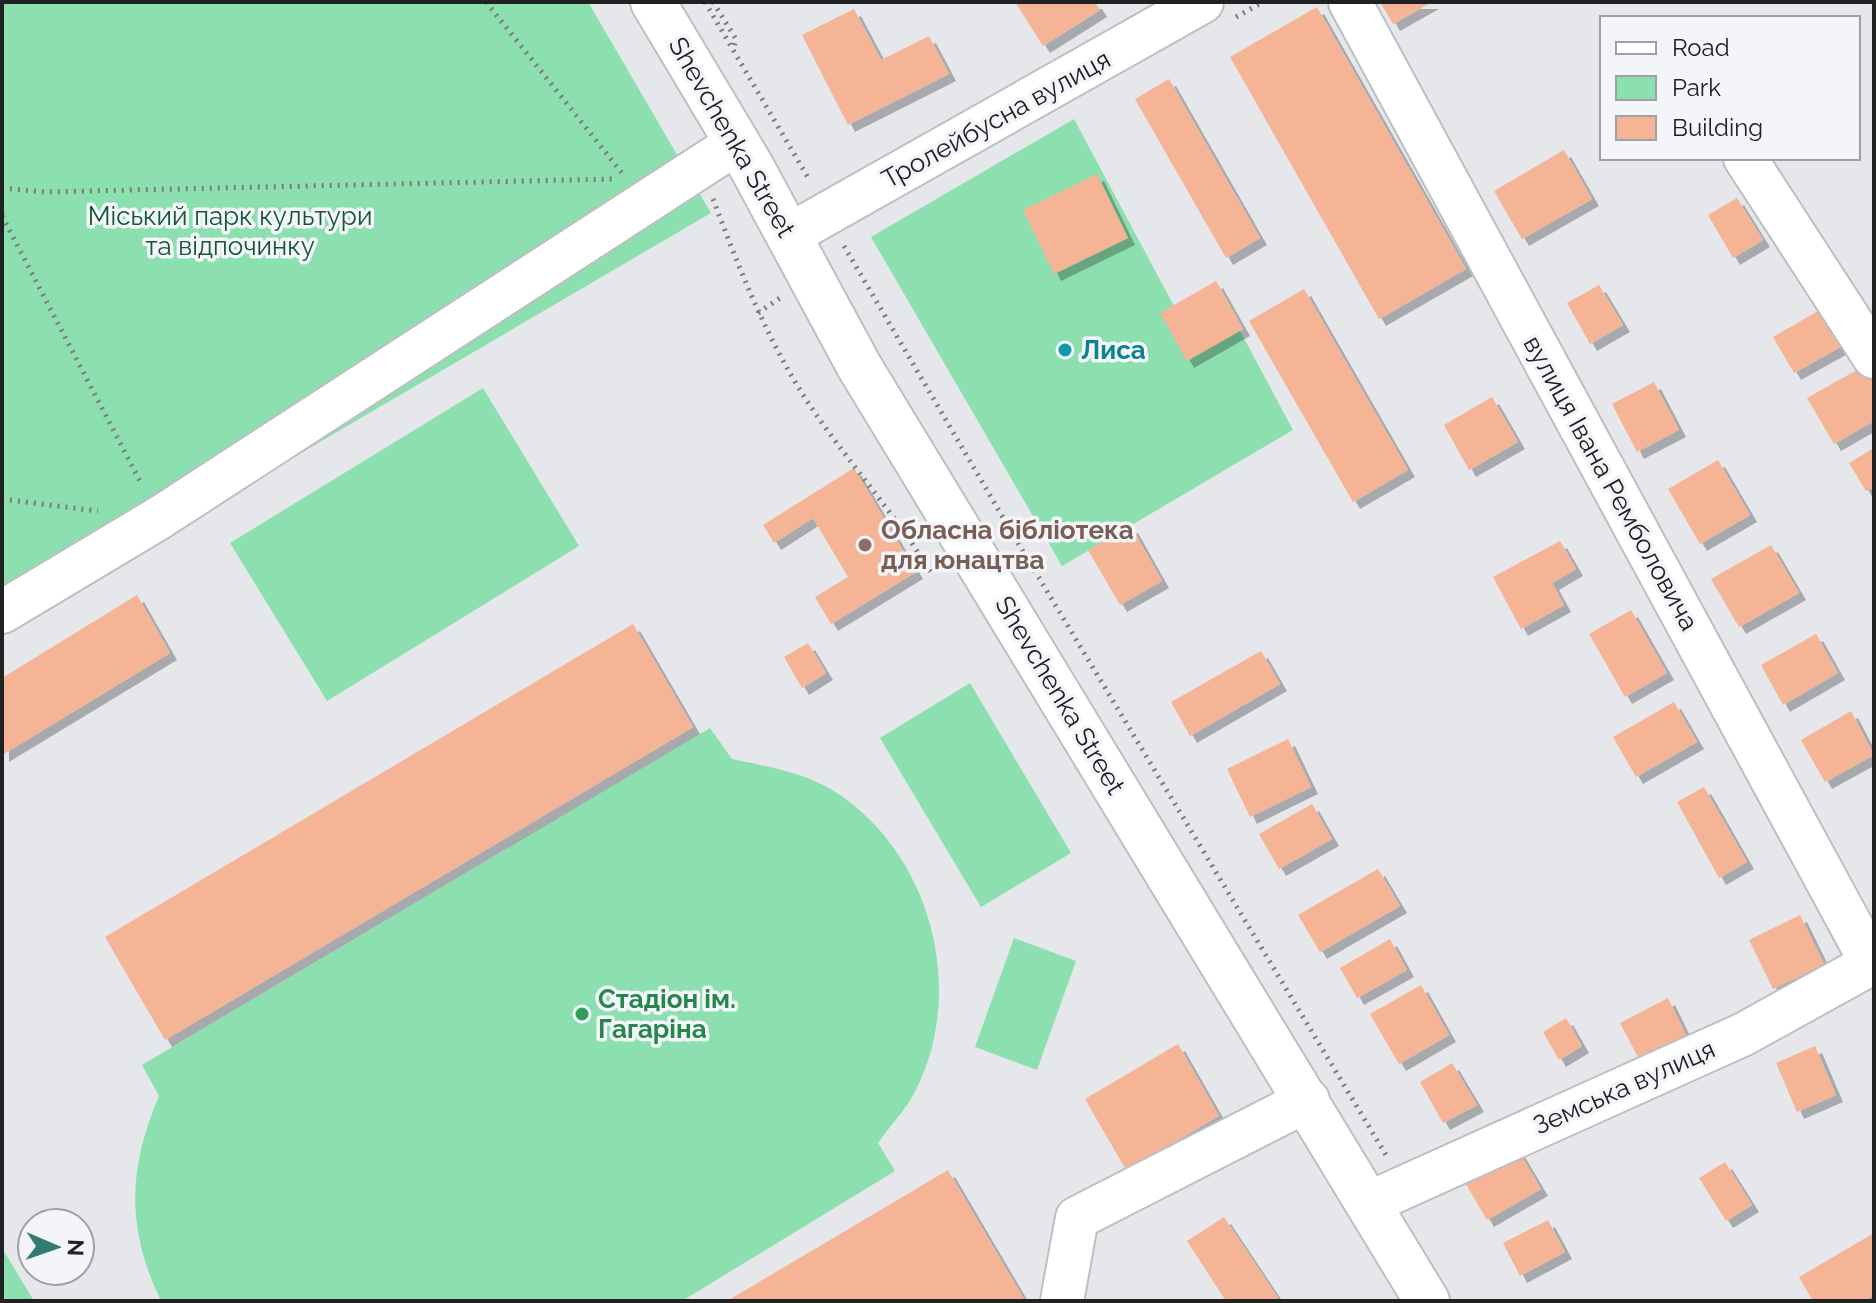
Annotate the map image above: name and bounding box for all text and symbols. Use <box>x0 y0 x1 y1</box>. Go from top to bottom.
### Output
legend <box>1600 16 1860 160</box>
street label: Shevchenka Street <box>663 32 802 242</box>
text: Road <box>1672 33 1730 62</box>
street label: Тролейбусна вулиця <box>877 44 1115 194</box>
text: Park <box>1672 73 1721 102</box>
text: Building <box>1672 113 1763 142</box>
park label: Міський парк культури та відпочинку <box>88 201 372 261</box>
street label: вулиця Івана Ремболовича <box>1517 331 1705 635</box>
place label: Лиса <box>1081 335 1146 365</box>
marker: Лиса <box>1056 341 1074 359</box>
place label: Обласна бібліотека для юнацтва <box>881 515 1134 575</box>
marker: Обласна бібліотека для юнацтва <box>856 536 874 554</box>
street label: Shevchenka Street <box>989 591 1131 800</box>
place label: Стадіон ім. Гагаріна <box>598 984 736 1044</box>
marker: Стадіон ім. Гагаріна <box>573 1005 591 1023</box>
street label: Земська вулиця <box>1529 1034 1719 1140</box>
north arrow <box>16 1207 96 1287</box>
text: N <box>63 1239 89 1257</box>

